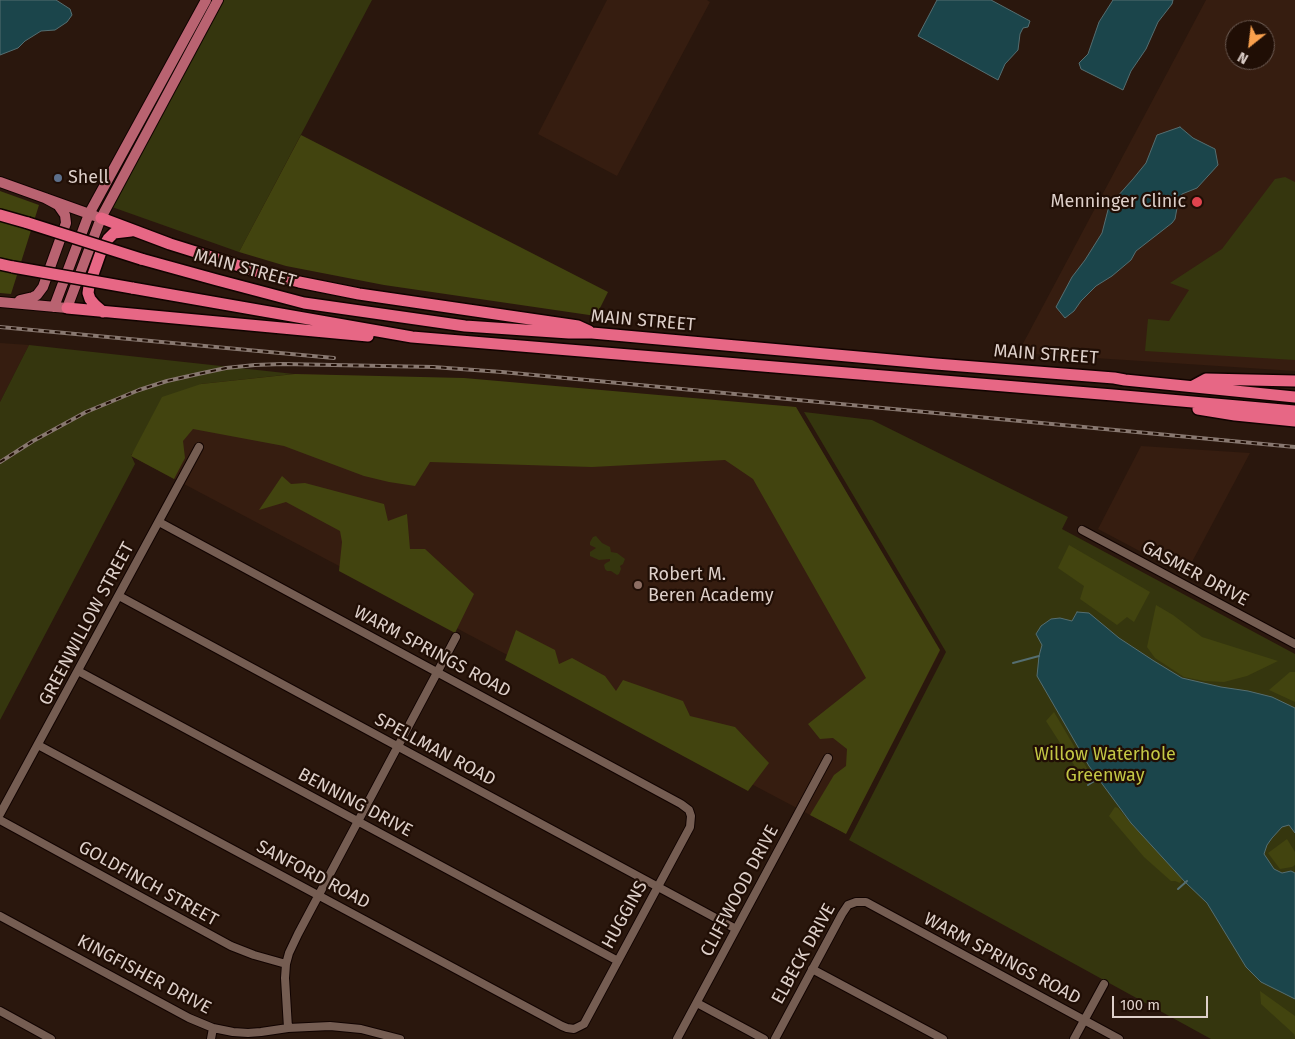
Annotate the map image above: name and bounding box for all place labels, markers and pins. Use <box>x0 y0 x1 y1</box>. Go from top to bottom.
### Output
place label: Shell <box>68 167 109 189</box>
marker: Shell <box>52 172 64 184</box>
place label: Menninger Clinic <box>1050 191 1186 213</box>
marker: Menninger Clinic <box>1190 195 1204 209</box>
place label: Robert M. Beren Academy <box>648 564 774 606</box>
marker: Robert M. Beren Academy <box>632 579 644 591</box>

